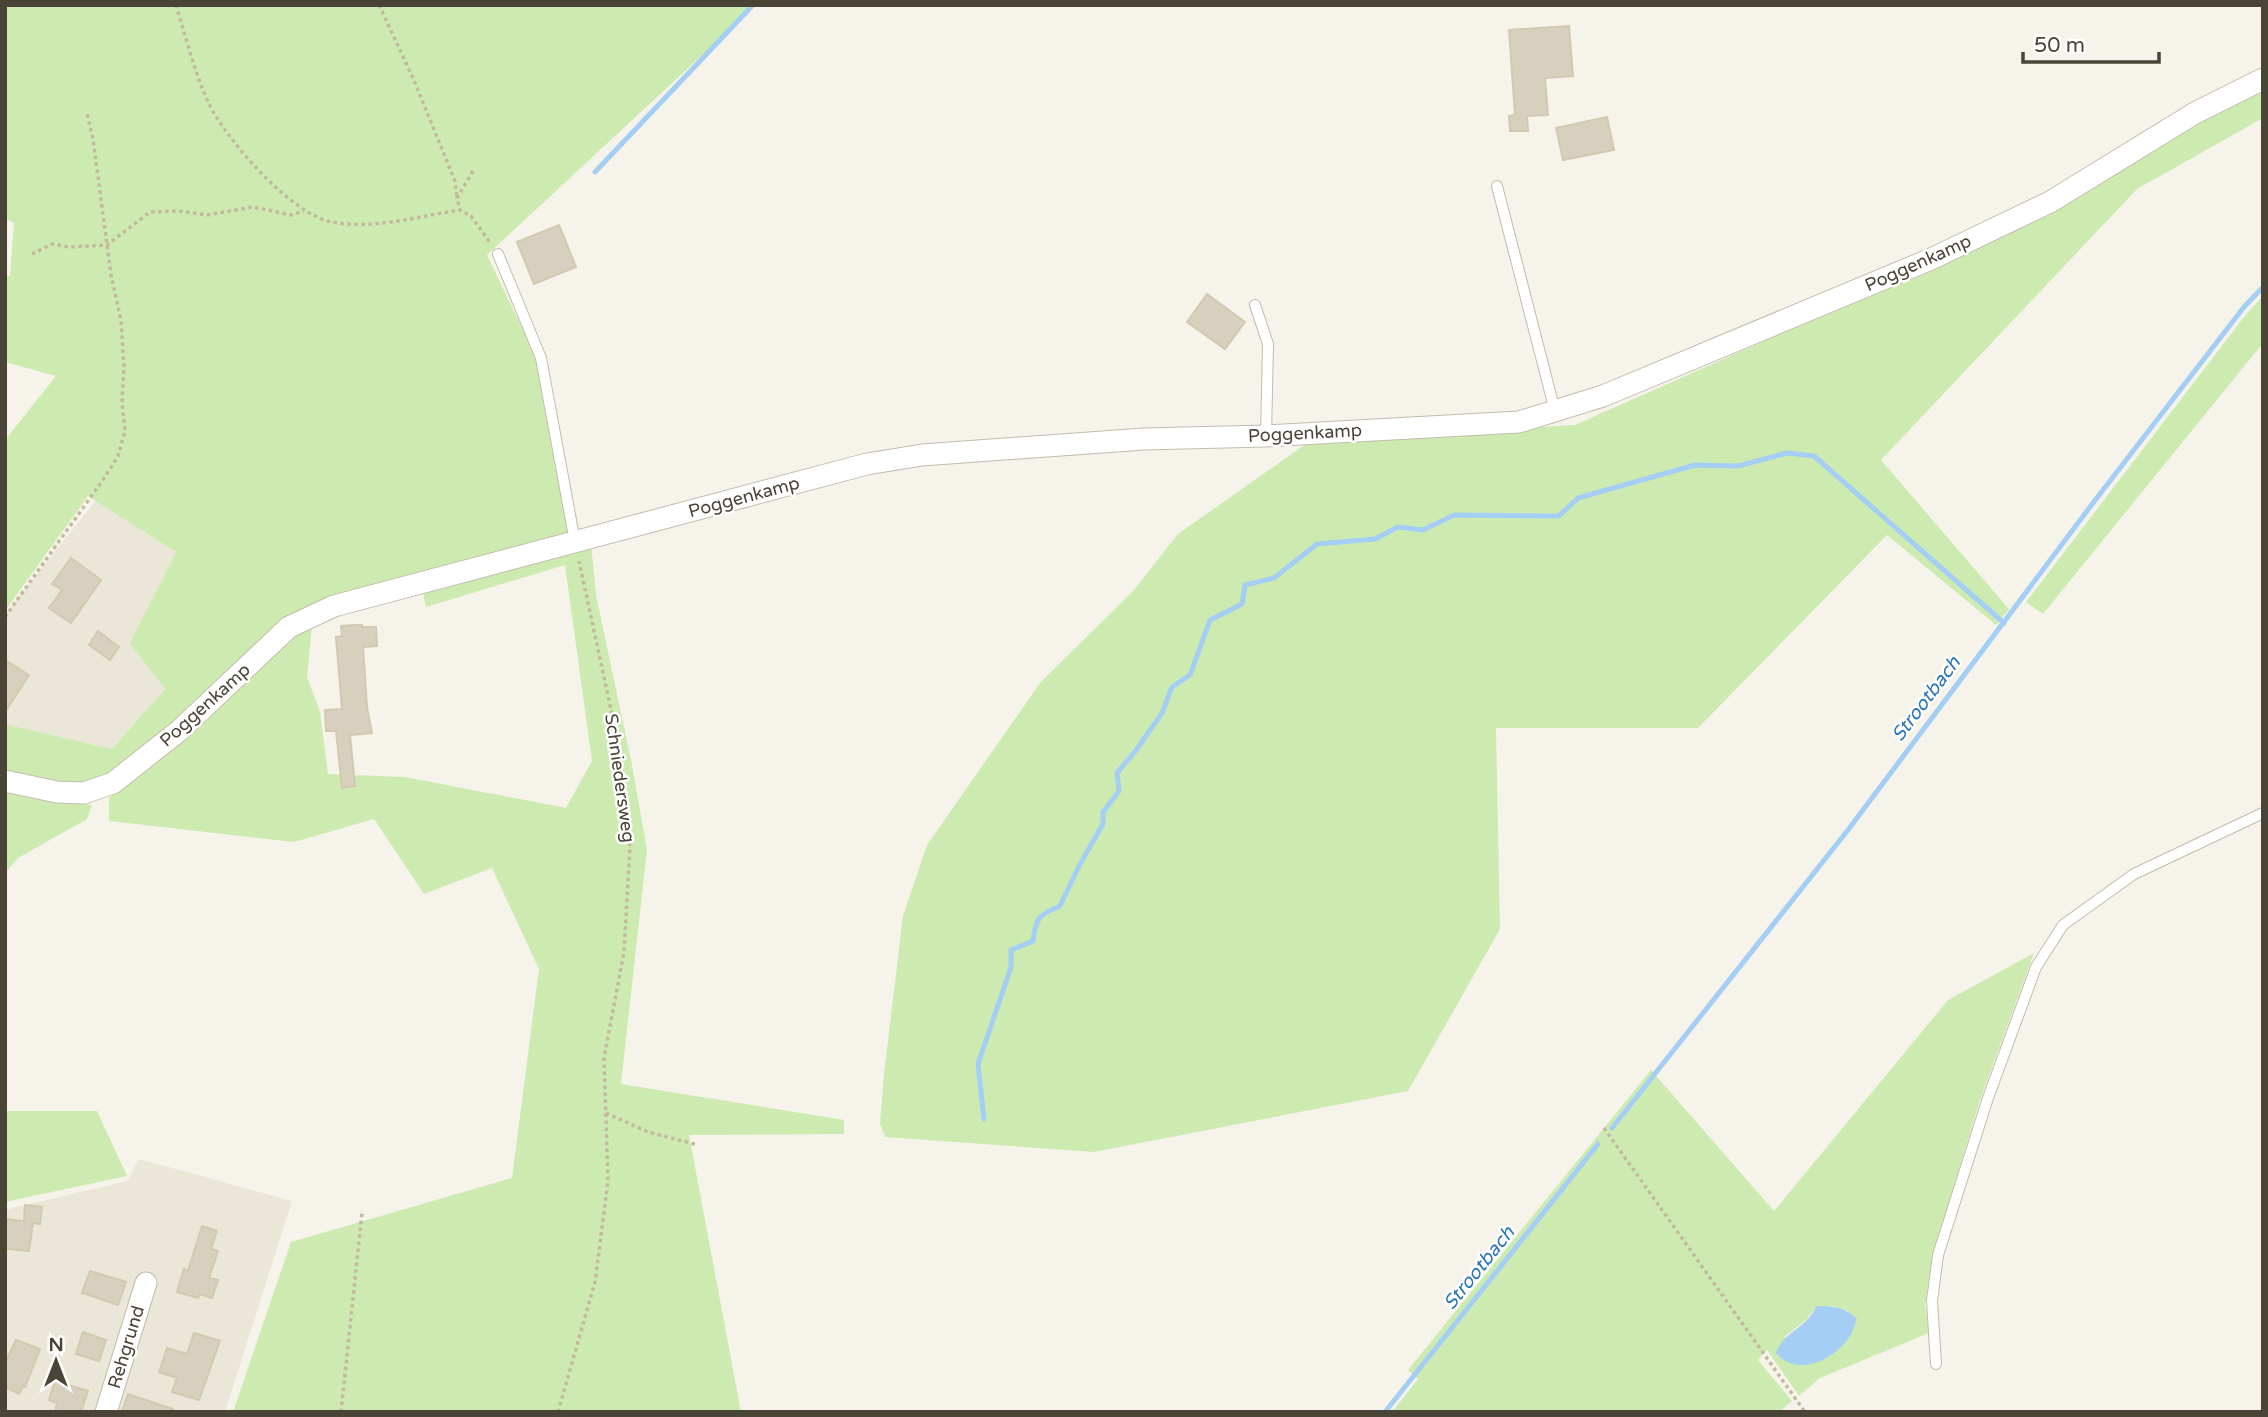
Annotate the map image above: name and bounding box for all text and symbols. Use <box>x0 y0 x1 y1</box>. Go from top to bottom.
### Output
scale bar <box>2023 21 2160 65</box>
text: 50 m <box>2034 33 2085 58</box>
street label: Poggenkamp <box>1861 230 1975 296</box>
street label: Poggenkamp <box>1247 419 1363 447</box>
street label: Poggenkamp <box>686 472 802 522</box>
water label: Strootbach <box>1887 652 1965 746</box>
street label: Poggenkamp <box>155 659 255 751</box>
street label: Schniedersweg <box>600 712 640 844</box>
water label: Strootbach <box>1439 1222 1519 1314</box>
street label: Rehgrund <box>103 1303 149 1391</box>
north arrow <box>21 1326 91 1396</box>
text: N <box>48 1334 64 1356</box>

